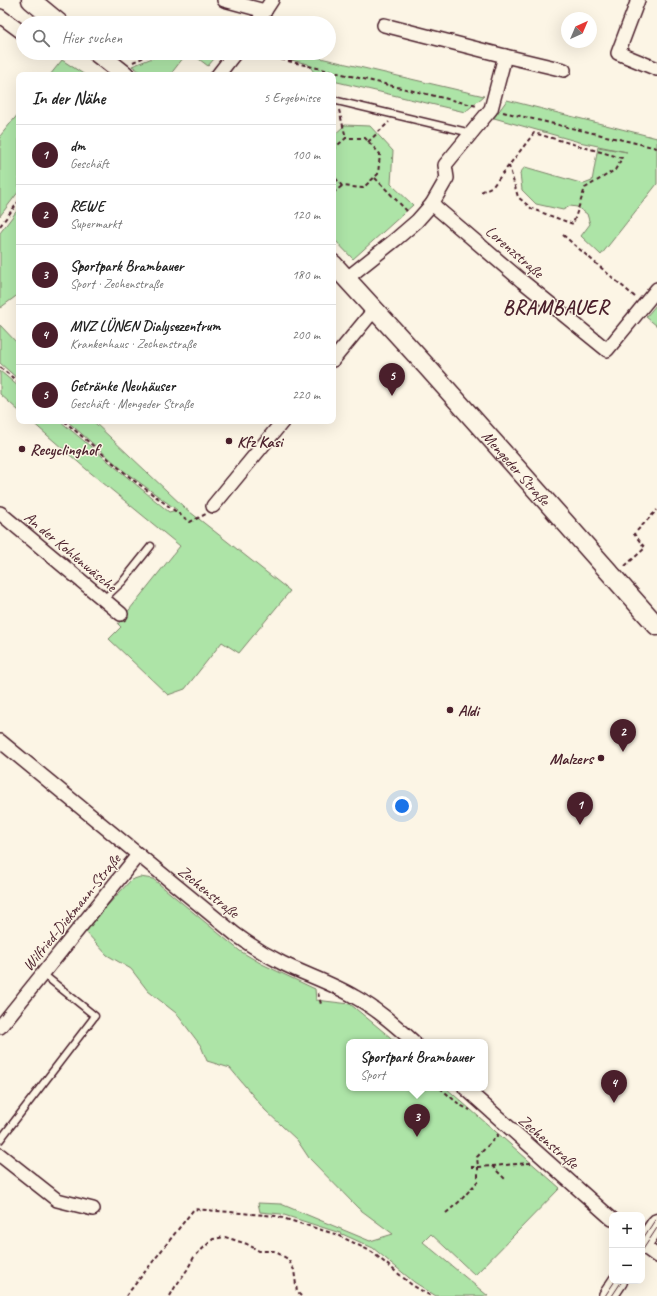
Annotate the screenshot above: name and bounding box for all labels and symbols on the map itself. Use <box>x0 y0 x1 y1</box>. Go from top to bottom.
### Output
north arrow <box>561 12 597 48</box>
street label: Lorenzstraße <box>481 221 549 284</box>
district label: BRAMBAUER <box>503 295 611 320</box>
pin: 5 <box>379 363 405 396</box>
street label: Mengeder Straße <box>477 427 555 511</box>
place label: Kfz Kasi <box>237 432 284 452</box>
marker: Kfz Kasi <box>224 436 234 446</box>
place label: Recyclinghof <box>30 440 103 460</box>
marker: Recyclinghof <box>17 444 27 454</box>
street label: An der Kohlenwäsche <box>20 507 122 597</box>
place label: Aldi <box>458 701 480 721</box>
marker: Aldi <box>445 705 455 715</box>
pin: 2 <box>610 719 636 752</box>
place label: Malzers <box>550 749 594 769</box>
marker: Malzers <box>596 753 606 763</box>
pin: 1 <box>567 792 593 825</box>
your location <box>392 796 412 816</box>
street label: Wilfried-Diekmann-Straße <box>18 849 126 975</box>
street label: Zechenstraße <box>174 861 244 924</box>
pin: 4 <box>601 1070 627 1103</box>
pin: 3 <box>404 1104 430 1137</box>
street label: Zechenstraße <box>514 1110 584 1174</box>

